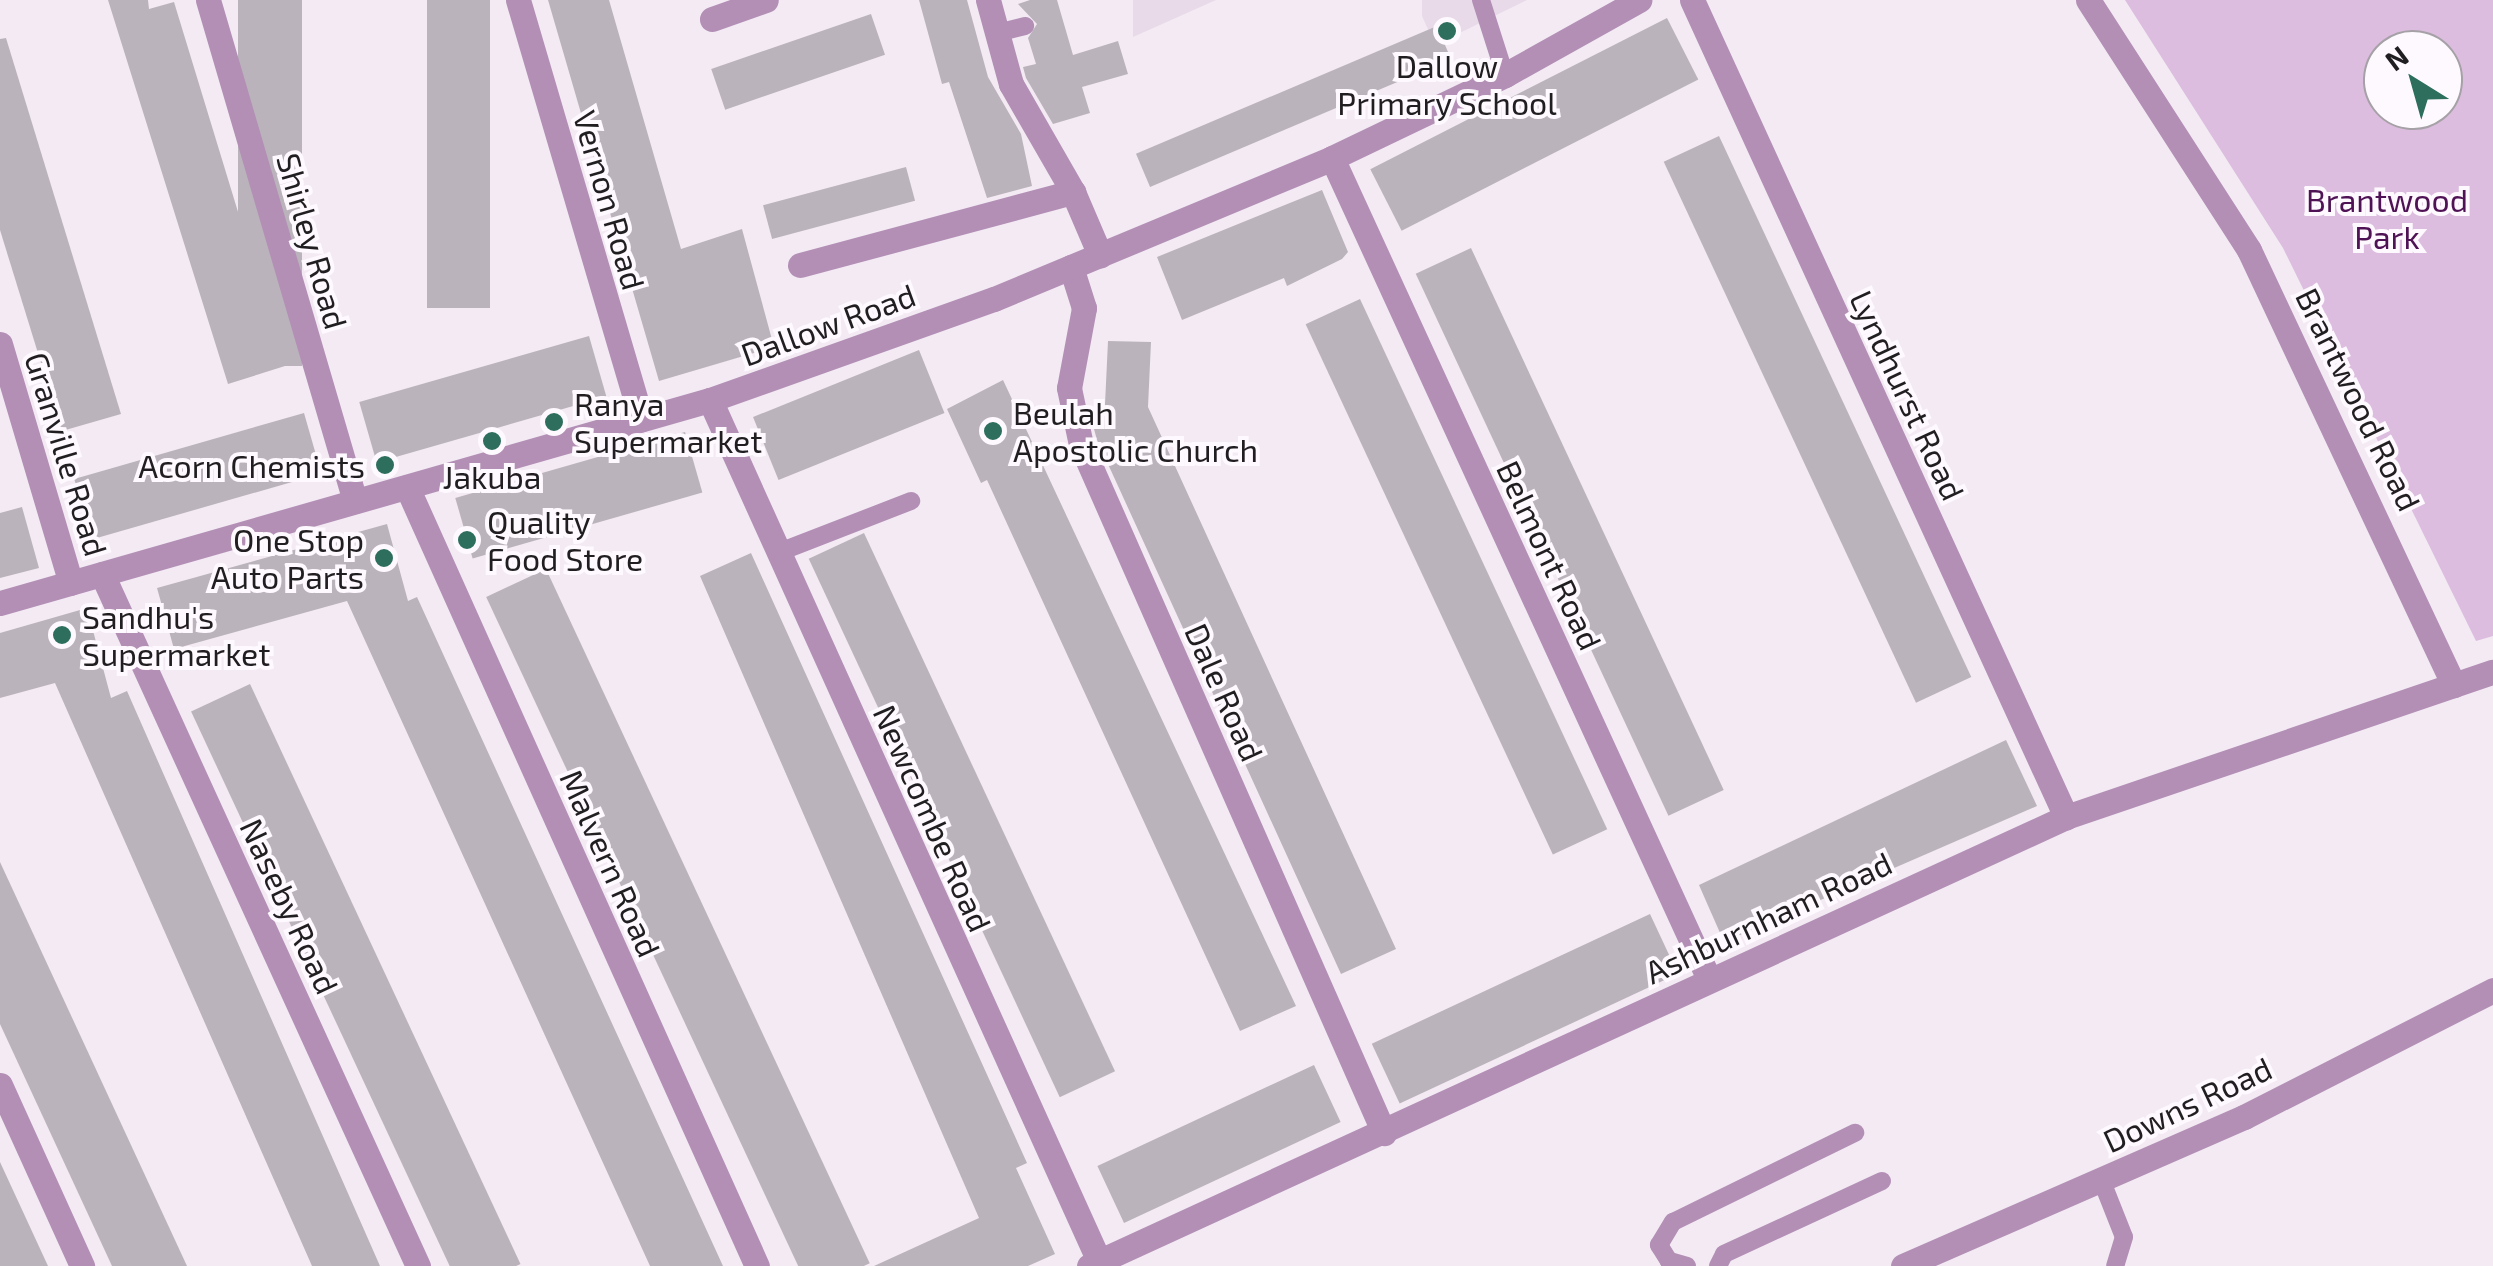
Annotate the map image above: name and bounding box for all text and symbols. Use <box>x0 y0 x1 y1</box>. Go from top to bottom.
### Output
marker: Dallow Primary School <box>1436 20 1458 42</box>
north arrow <box>2363 30 2463 130</box>
text: N <box>2378 38 2414 77</box>
place label: Dallow Primary School <box>1337 47 1557 122</box>
street label: Vernon Road <box>566 106 654 294</box>
street label: Shirley Road <box>270 148 356 334</box>
park label: Brantwood Park <box>2306 181 2468 256</box>
street label: Dallow Road <box>735 275 921 373</box>
street label: Brantwood Road <box>2289 281 2429 517</box>
street label: Lyndhurst Road <box>1843 284 1973 506</box>
street label: Granville Road <box>18 347 116 561</box>
place label: Ranya Supermarket <box>574 385 762 460</box>
place label: Beulah Apostolic Church <box>1013 394 1258 469</box>
marker: Ranya Supermarket <box>543 411 565 433</box>
marker: Beulah Apostolic Church <box>982 420 1004 442</box>
marker: Jakuba <box>481 430 503 452</box>
place label: Acorn Chemists <box>138 446 365 484</box>
marker: Acorn Chemists <box>374 454 396 476</box>
street label: Belmont Road <box>1489 454 1611 656</box>
place label: Jakuba <box>443 457 541 495</box>
place label: Quality Food Store <box>487 503 643 578</box>
place label: One Stop Auto Parts <box>211 521 364 596</box>
marker: Quality Food Store <box>456 529 478 551</box>
marker: One Stop Auto Parts <box>373 547 395 569</box>
place label: Sandhu's Supermarket <box>82 598 270 673</box>
street label: Dale Road <box>1178 617 1272 767</box>
marker: Sandhu's Supermarket <box>51 624 73 646</box>
street label: Newcombe Road <box>866 699 1000 937</box>
street label: Malvern Road <box>553 764 669 962</box>
street label: Naseby Road <box>233 812 347 1000</box>
street label: Ashburnham Road <box>1639 843 1897 991</box>
street label: Downs Road <box>2097 1048 2277 1160</box>

